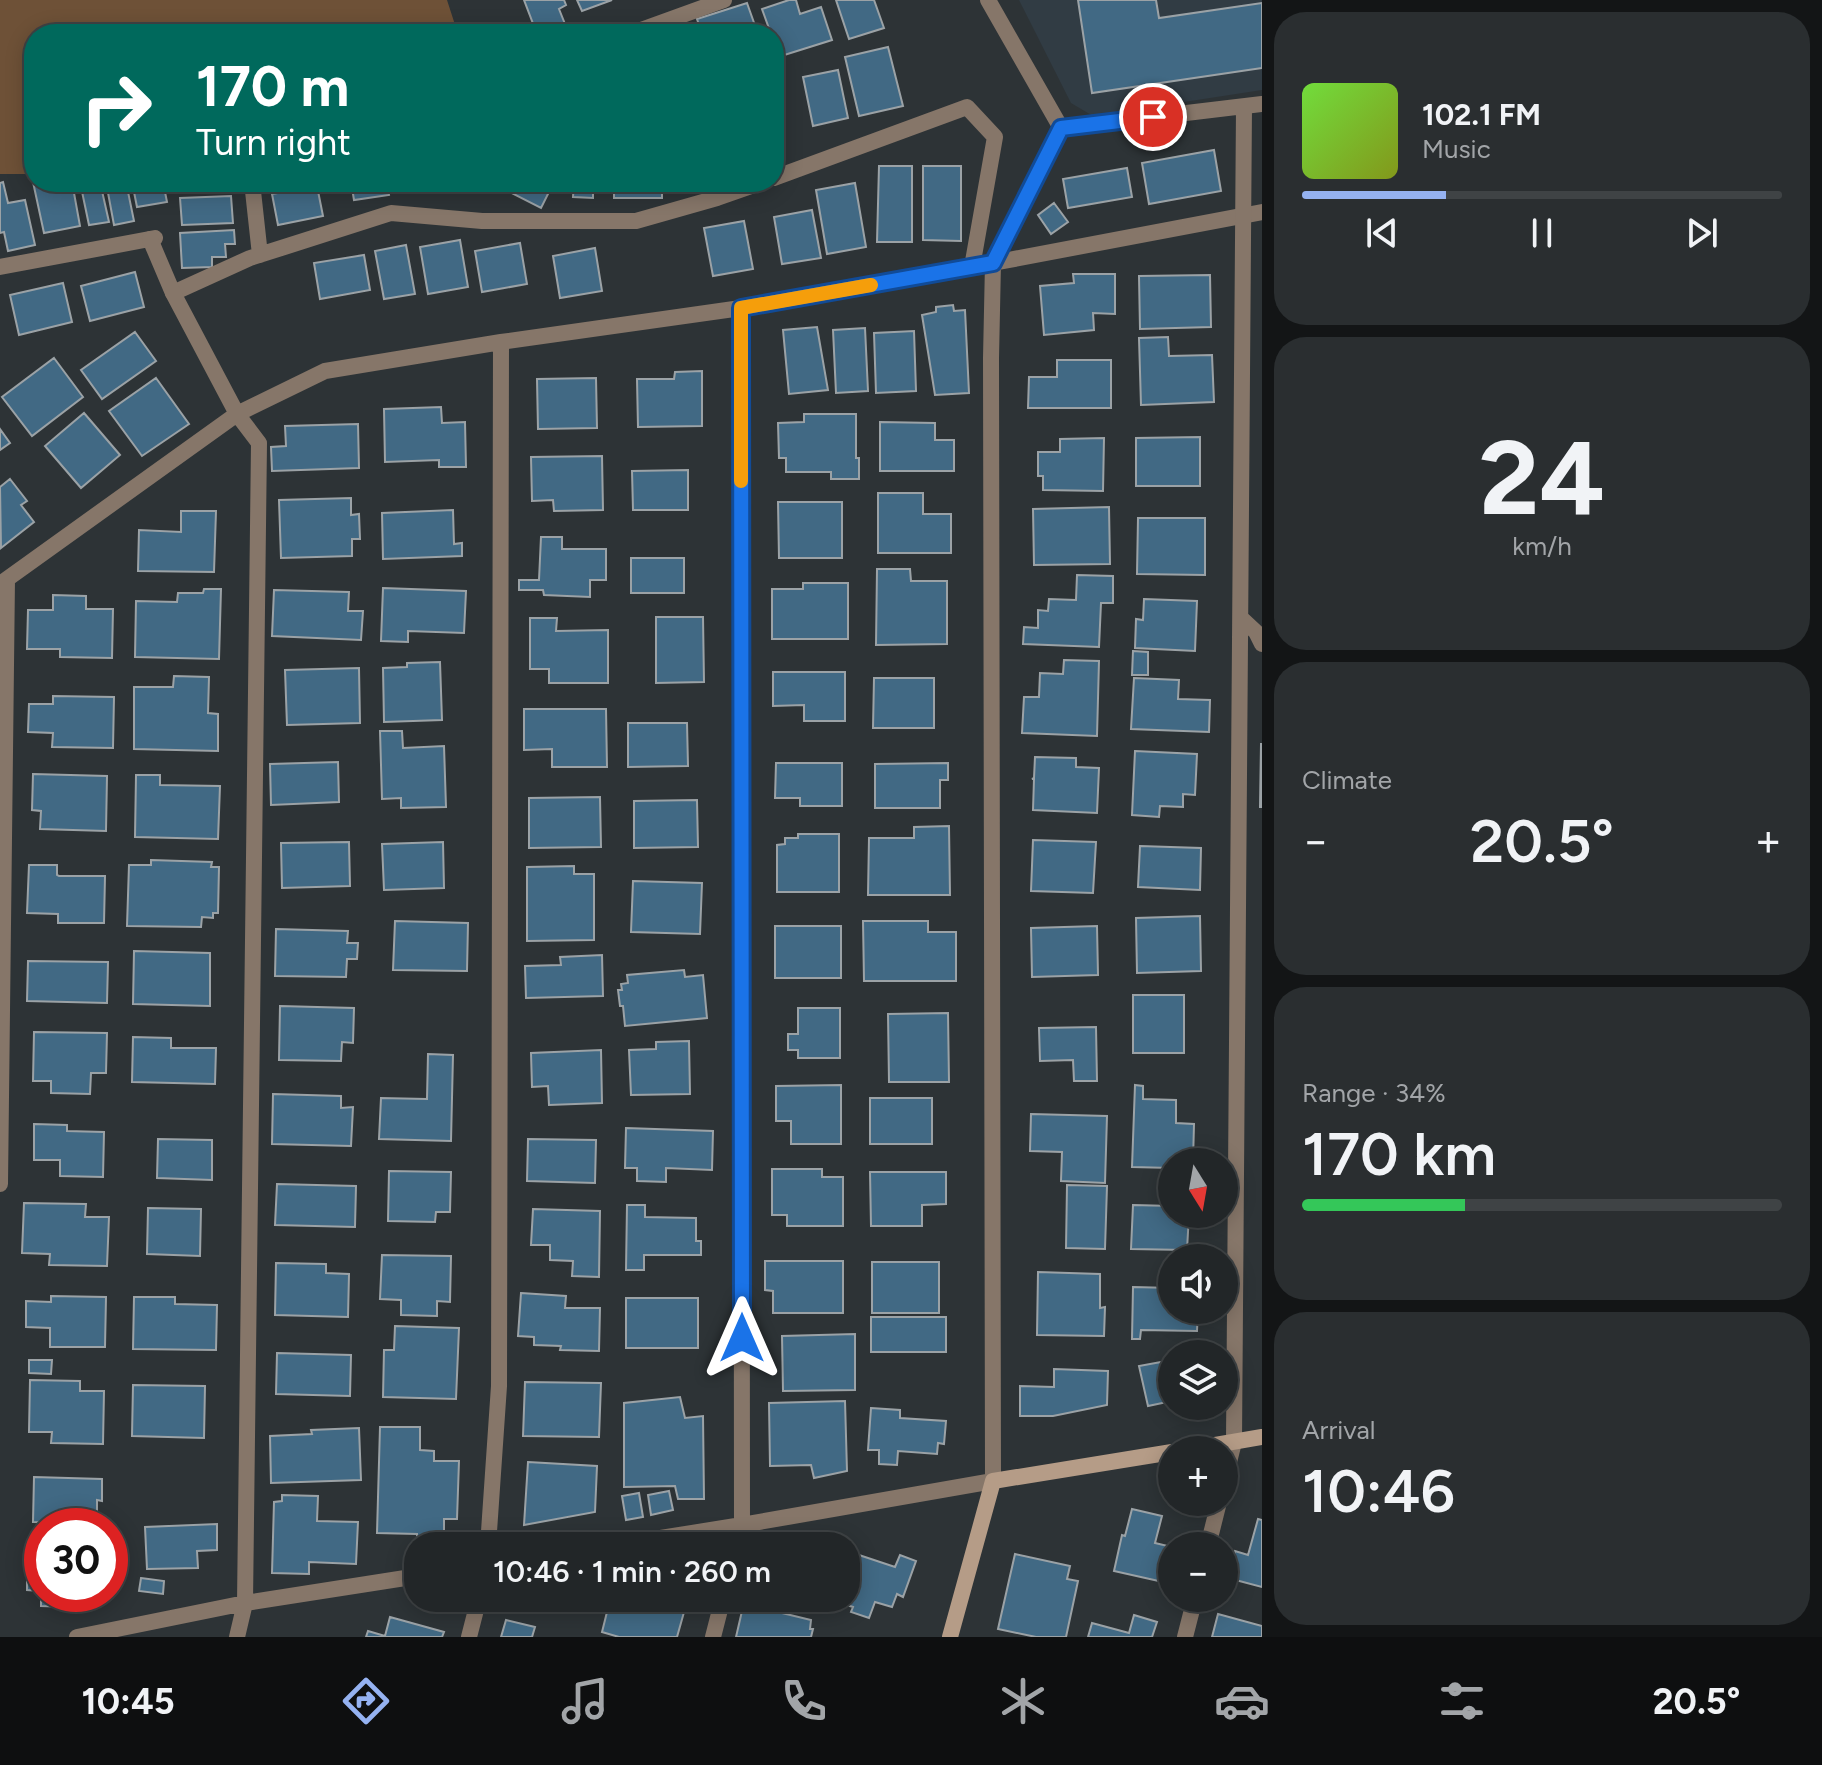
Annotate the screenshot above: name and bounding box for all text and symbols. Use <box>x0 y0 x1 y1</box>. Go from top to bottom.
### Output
text: 170 m <box>196 53 349 120</box>
icon: right <box>64 56 168 160</box>
pin <box>1119 83 1187 151</box>
icon: arrive <box>1131 95 1175 139</box>
text: 102.1 FM <box>1422 96 1541 133</box>
text: Turn right <box>196 121 351 164</box>
text: Music <box>1422 133 1491 165</box>
icon: previous <box>1360 211 1404 255</box>
icon: pause <box>1520 211 1564 255</box>
icon: next <box>1680 211 1724 255</box>
text: 24 <box>1479 415 1605 540</box>
text: km/h <box>1512 530 1572 562</box>
text: Climate <box>1302 764 1392 796</box>
text: 20.5° <box>1470 805 1614 877</box>
text: − <box>1302 814 1329 867</box>
text: + <box>1755 814 1782 867</box>
text: Range · 34% <box>1302 1077 1446 1109</box>
text: 170 km <box>1302 1118 1496 1190</box>
north arrow <box>1158 1148 1238 1228</box>
map controls <box>1158 1148 1238 1612</box>
button: sound <box>1158 1244 1238 1324</box>
position arrow <box>700 1296 784 1380</box>
button: layers <box>1158 1340 1238 1420</box>
text: Arrival <box>1302 1414 1375 1446</box>
button: + <box>1158 1436 1238 1516</box>
text: 10:46 <box>1302 1455 1455 1527</box>
speed limit sign: 30 <box>24 1508 128 1612</box>
button: − <box>1158 1532 1238 1612</box>
text: 10:46 · 1 min · 260 m <box>493 1553 771 1590</box>
icon: directions <box>338 1673 394 1729</box>
icon: music <box>557 1673 613 1729</box>
icon: phone <box>776 1673 832 1729</box>
icon: climate <box>995 1673 1051 1729</box>
icon: car <box>1214 1673 1270 1729</box>
icon: filters <box>1434 1673 1490 1729</box>
text: 10:45 <box>82 1680 175 1723</box>
text: 20.5° <box>1653 1680 1740 1723</box>

